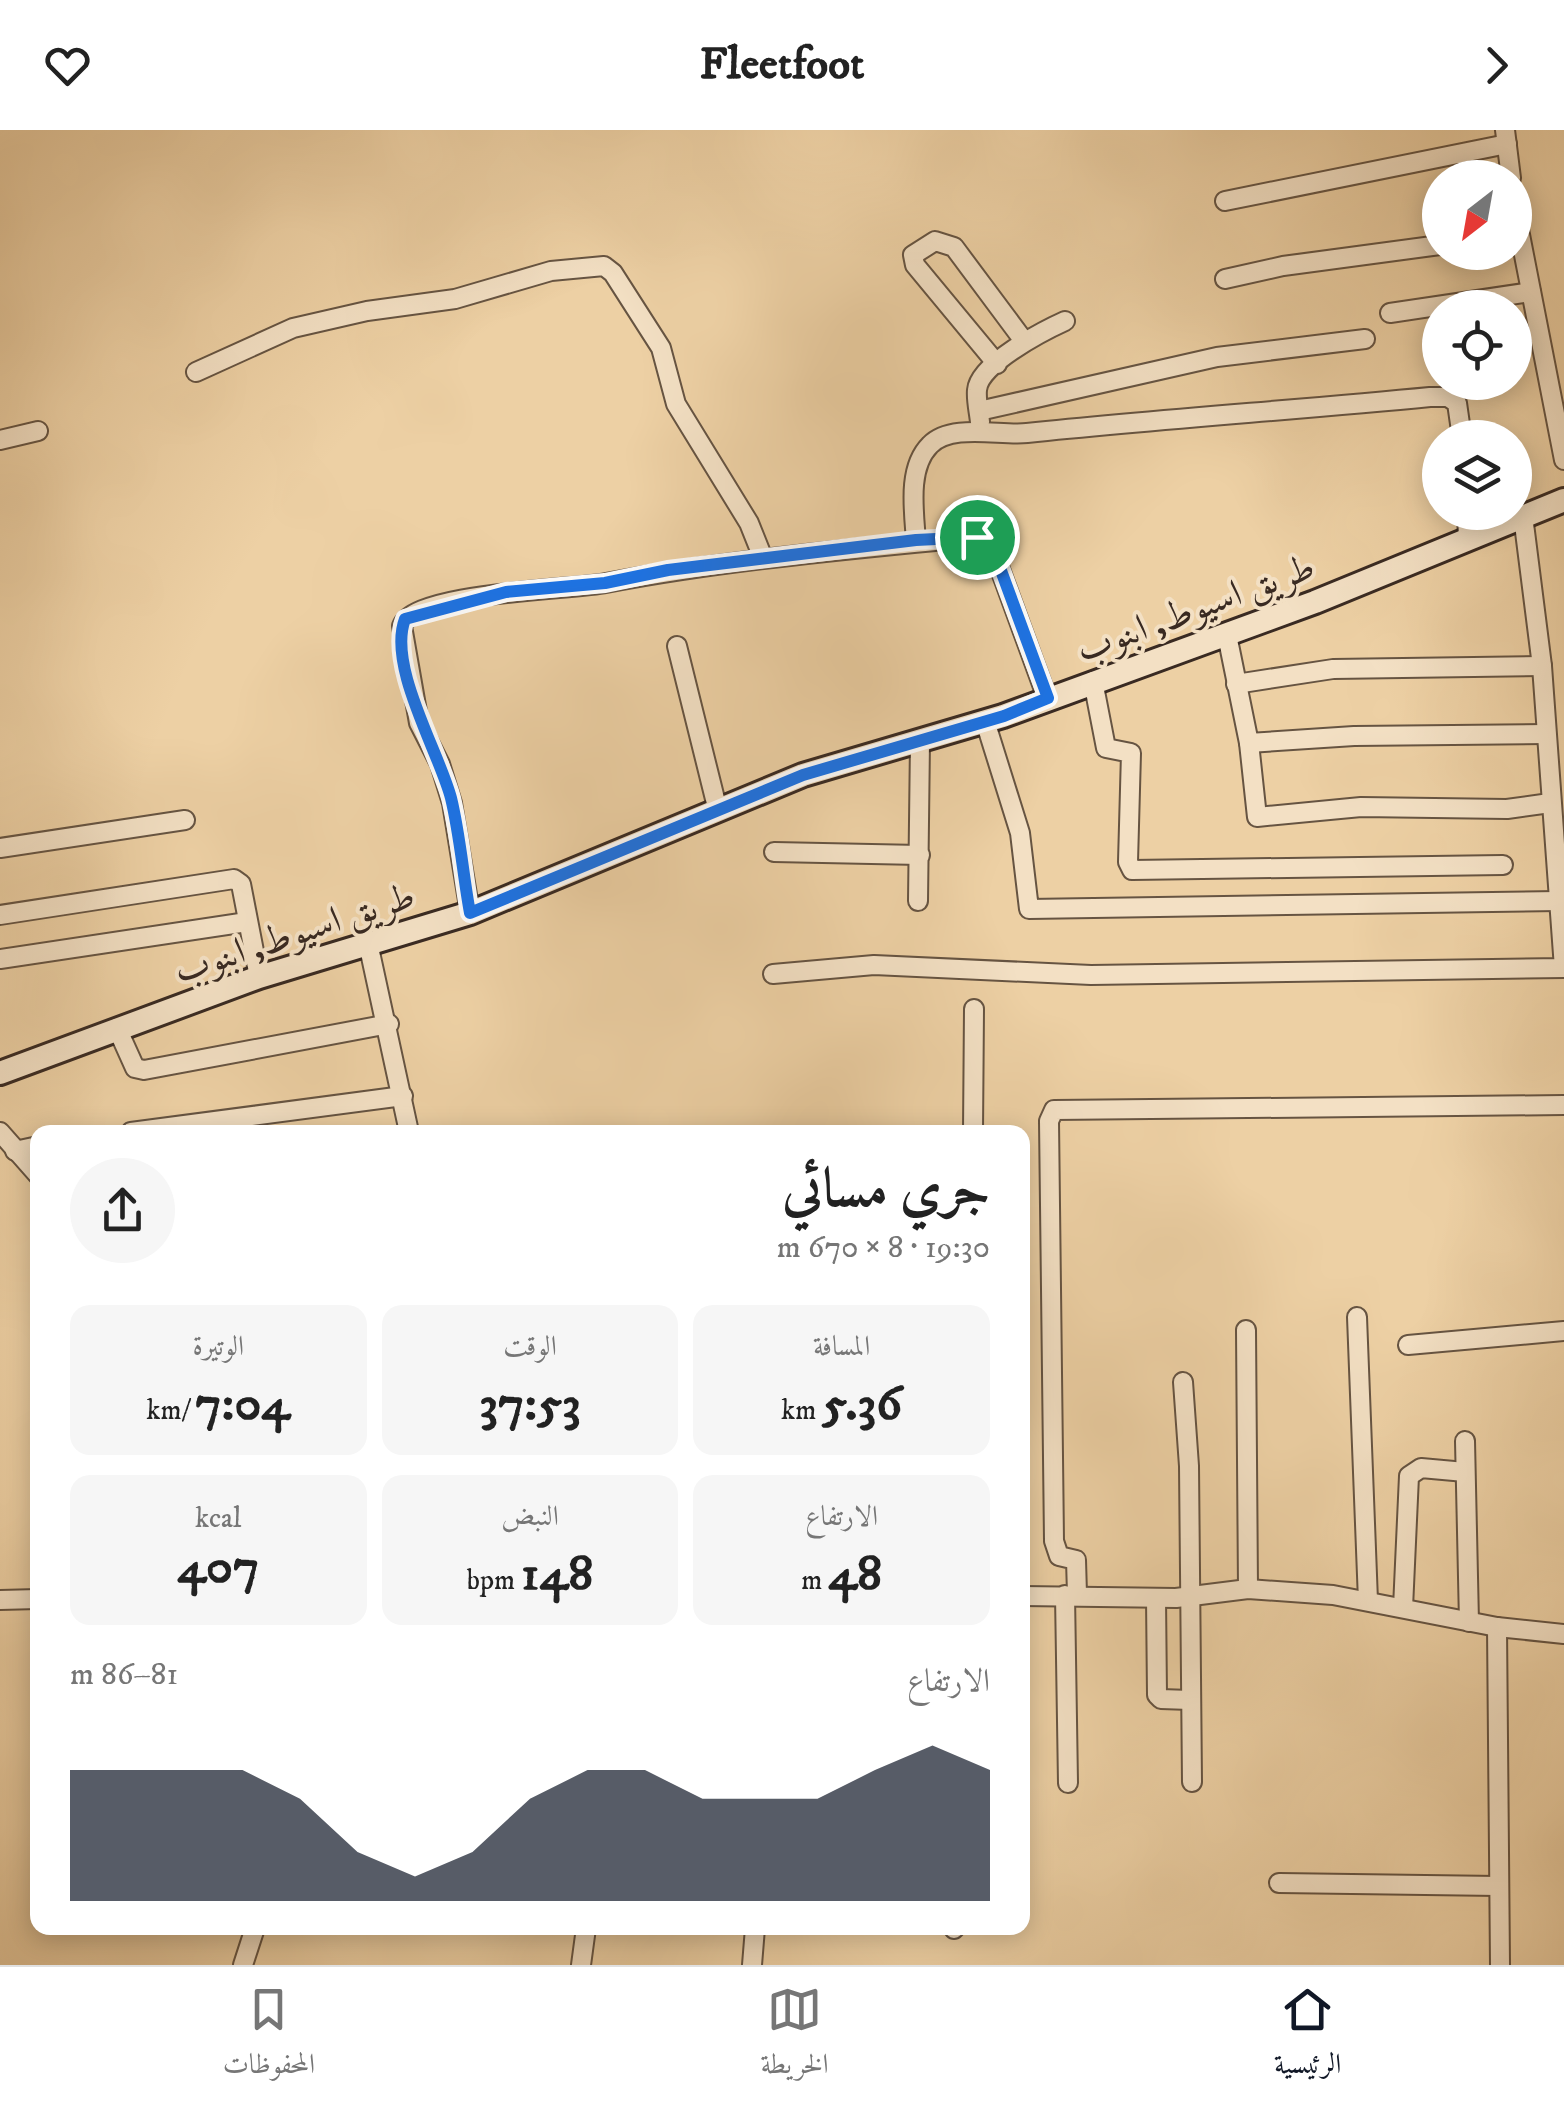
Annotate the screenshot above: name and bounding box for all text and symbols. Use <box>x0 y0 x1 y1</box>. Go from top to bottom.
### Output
text: Fleetfoot <box>700 37 864 93</box>
icon: heart <box>40 38 95 93</box>
icon: forward <box>1469 38 1524 93</box>
north arrow <box>1422 160 1532 270</box>
map controls <box>1422 160 1532 530</box>
button: locate <box>1422 290 1532 400</box>
button: layers <box>1422 420 1532 530</box>
pin <box>935 495 1020 580</box>
icon: arrive <box>950 510 1005 565</box>
street label: طريق اسيوط, ابنوب <box>1070 543 1322 674</box>
street label: طريق اسيوط, ابنوب <box>168 872 421 995</box>
text: جري مسائي <box>782 1156 990 1225</box>
button: share <box>70 1158 175 1263</box>
text: 19:30 · 8 × 670 m <box>777 1228 990 1268</box>
text: الوتيرة <box>193 1329 244 1364</box>
text: الوقت <box>503 1329 557 1364</box>
text: المسافة <box>813 1329 870 1364</box>
text: 7:04 <box>195 1373 290 1436</box>
text: 37:53 <box>479 1373 581 1436</box>
text: 5.36 <box>822 1373 902 1436</box>
text: /km <box>147 1393 195 1428</box>
text: km <box>781 1393 822 1428</box>
text: النبض <box>501 1499 559 1534</box>
text: الارتفاع <box>805 1499 878 1534</box>
text: kcal <box>195 1501 241 1536</box>
text: 407 <box>177 1536 259 1599</box>
text: 148 <box>521 1543 593 1606</box>
text: 48 <box>828 1543 882 1606</box>
text: bpm <box>467 1563 521 1598</box>
text: m <box>801 1563 828 1598</box>
text: 81–86 m <box>70 1655 178 1695</box>
text: الارتفاع <box>907 1662 990 1702</box>
tab: المحفوظات <box>223 1982 315 2091</box>
tab: الخريطة <box>760 1982 829 2091</box>
tab: الرئيسية <box>1274 1982 1341 2091</box>

